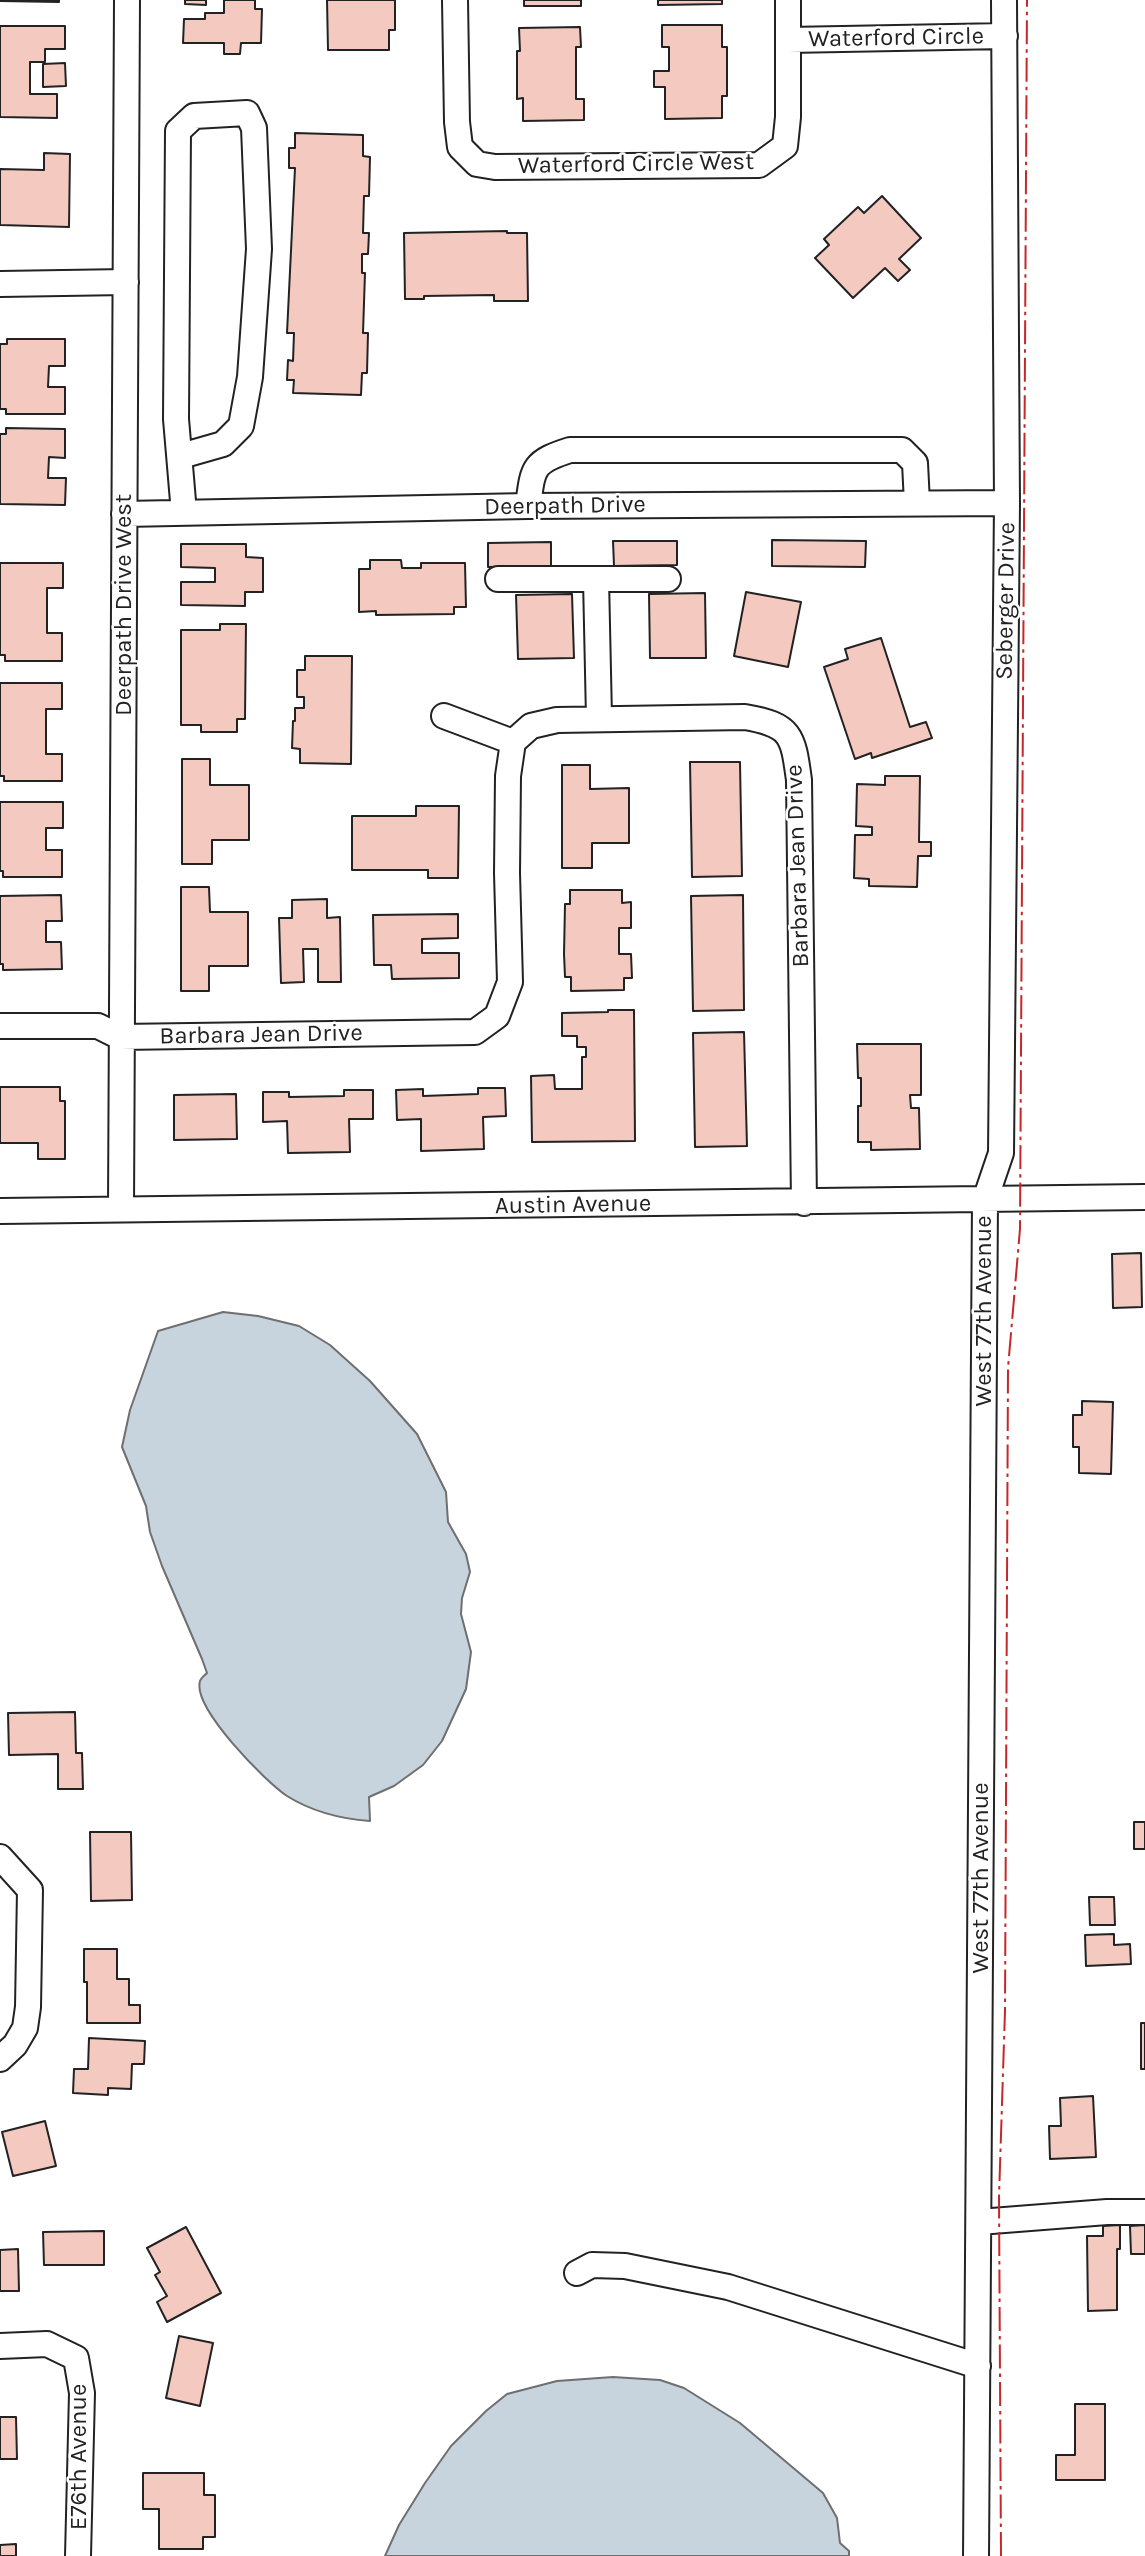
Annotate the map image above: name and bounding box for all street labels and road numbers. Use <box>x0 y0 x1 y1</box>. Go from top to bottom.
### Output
street label: Waterford Circle <box>808 22 984 54</box>
street label: Waterford Circle West <box>518 148 754 180</box>
street label: Deerpath Drive <box>484 490 646 522</box>
street label: Deerpath Drive West <box>110 494 138 716</box>
street label: Seberger Drive <box>990 522 1022 680</box>
street label: Barbara Jean Drive <box>780 764 816 968</box>
street label: Barbara Jean Drive <box>159 1019 363 1051</box>
street label: Austin Avenue <box>495 1189 651 1221</box>
street label: West 77th Avenue <box>970 1215 998 1407</box>
street label: West 77th Avenue <box>967 1782 995 1974</box>
street label: E76th Avenue <box>65 2384 93 2530</box>

